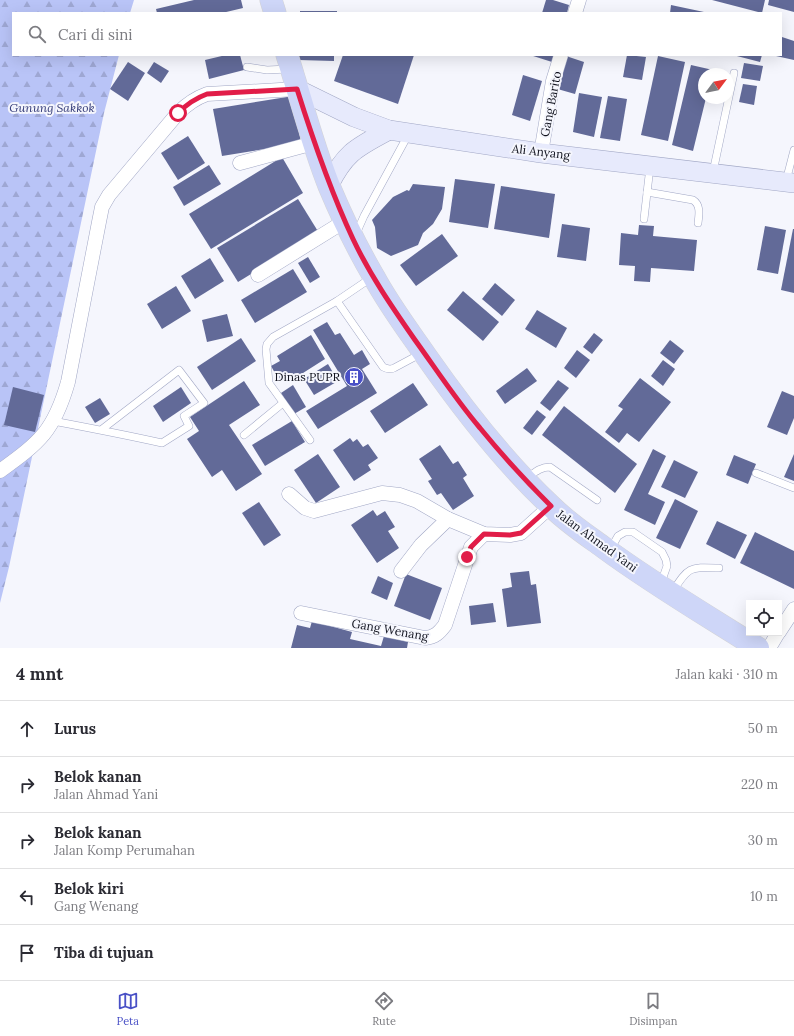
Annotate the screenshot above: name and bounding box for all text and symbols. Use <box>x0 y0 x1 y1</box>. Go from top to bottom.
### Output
search box <box>12 12 782 56</box>
icon: search <box>26 23 48 45</box>
text: Cari di sini <box>58 25 133 44</box>
north arrow <box>698 68 734 104</box>
street label: Gang Barito <box>537 70 564 138</box>
park label: Gunung Sakkok <box>9 100 95 115</box>
route start <box>169 104 187 122</box>
street label: Ali Anyang <box>510 140 571 163</box>
building icon: Dinas PUPR <box>343 366 365 388</box>
place label: Dinas PUPR <box>274 369 340 384</box>
street label: Jalan Ahmad Yani <box>553 506 641 575</box>
route end <box>458 548 476 566</box>
map controls <box>746 600 782 636</box>
button: locate <box>746 600 782 636</box>
street label: Gang Wenang <box>350 615 430 644</box>
text: 4 mnt <box>16 663 63 685</box>
text: Jalan kaki · 310 m <box>676 666 778 683</box>
icon: ahead <box>16 718 38 740</box>
text: Lurus <box>54 719 96 738</box>
text: 50 m <box>748 720 778 737</box>
text: Belok kanan <box>54 767 142 786</box>
icon: right <box>16 774 38 796</box>
text: 220 m <box>741 776 778 793</box>
text: Jalan Ahmad Yani <box>54 786 158 803</box>
text: Belok kanan <box>54 823 142 842</box>
icon: right <box>16 830 38 852</box>
text: 30 m <box>748 832 778 849</box>
text: Jalan Komp Perumahan <box>54 842 195 859</box>
text: Belok kiri <box>54 879 124 898</box>
icon: left <box>16 886 38 908</box>
text: 10 m <box>750 888 778 905</box>
text: Gang Wenang <box>54 898 138 915</box>
icon: arrive <box>16 942 38 964</box>
text: Tiba di tujuan <box>54 943 153 962</box>
tab: Peta <box>117 990 139 1028</box>
tab: Rute <box>372 990 396 1028</box>
tab: Disimpan <box>629 990 677 1028</box>

